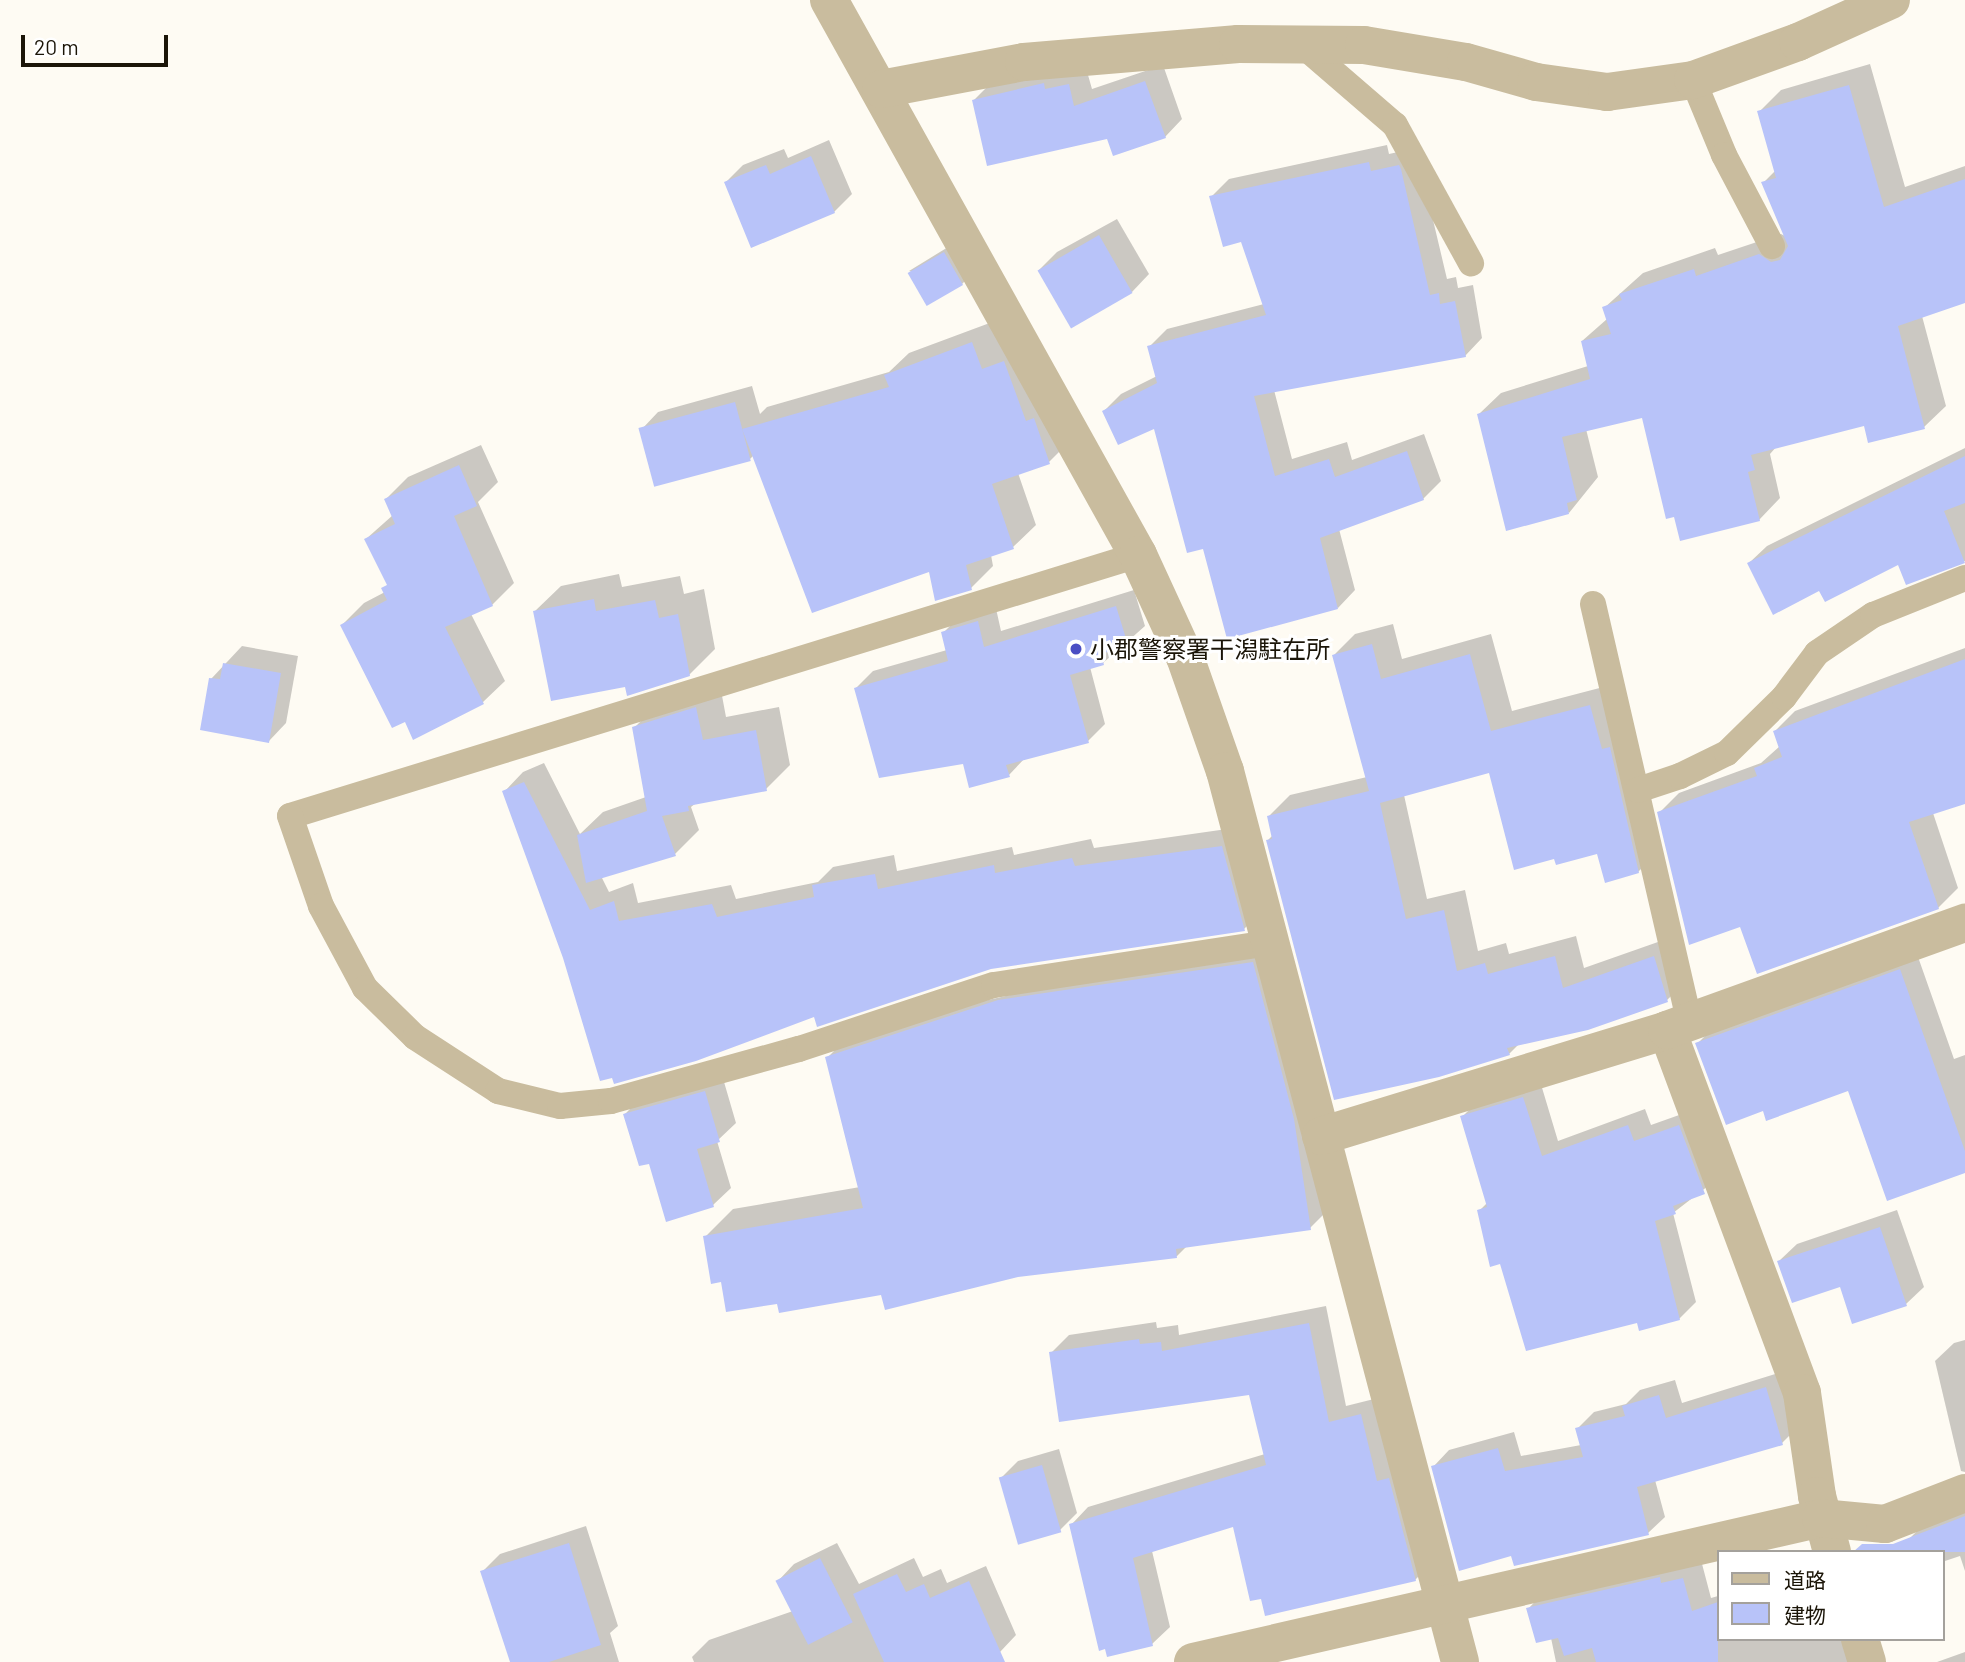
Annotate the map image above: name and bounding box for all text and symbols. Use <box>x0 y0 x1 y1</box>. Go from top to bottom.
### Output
scale bar <box>24 21 172 65</box>
text: 20 m <box>34 34 79 59</box>
place label: 小郡警察署干潟駐在所 <box>1090 635 1330 663</box>
marker: 小郡警察署干潟駐在所 <box>1068 641 1084 657</box>
legend <box>1716 1550 1944 1641</box>
text: 道路 <box>1784 1567 1826 1592</box>
text: 建物 <box>1784 1602 1826 1627</box>

